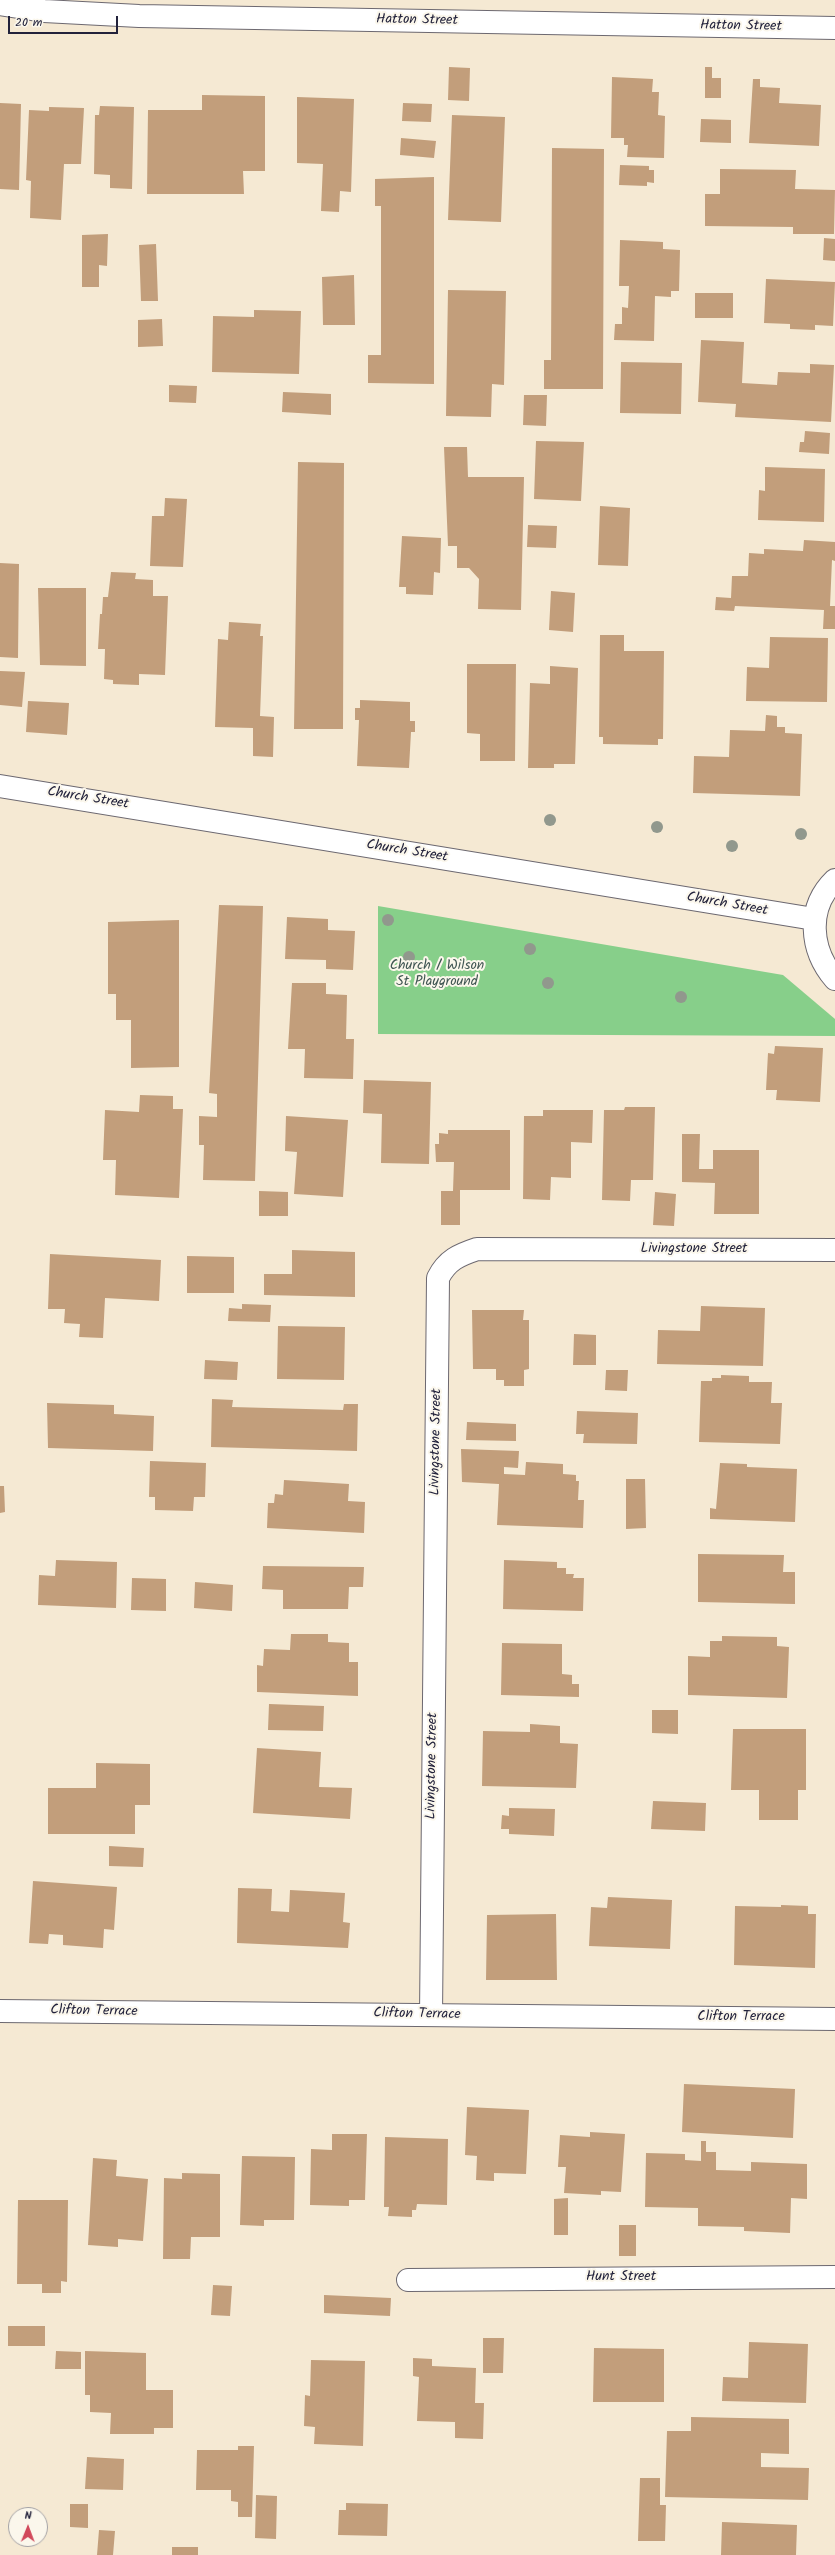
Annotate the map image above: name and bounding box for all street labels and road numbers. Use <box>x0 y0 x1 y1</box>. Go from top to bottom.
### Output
street label: Hatton Street <box>376 12 458 30</box>
street label: Hatton Street <box>700 18 782 36</box>
street label: Church Street <box>46 784 130 814</box>
street label: Church Street <box>365 837 449 867</box>
street label: Church Street <box>685 890 769 920</box>
street label: Livingstone Street <box>641 1242 747 1258</box>
street label: Livingstone Street <box>428 1388 446 1496</box>
street label: Livingstone Street <box>424 1712 442 1820</box>
street label: Clifton Terrace <box>50 2003 138 2021</box>
street label: Clifton Terrace <box>373 2006 461 2024</box>
street label: Clifton Terrace <box>697 2010 785 2026</box>
street label: Hunt Street <box>586 2270 656 2286</box>

